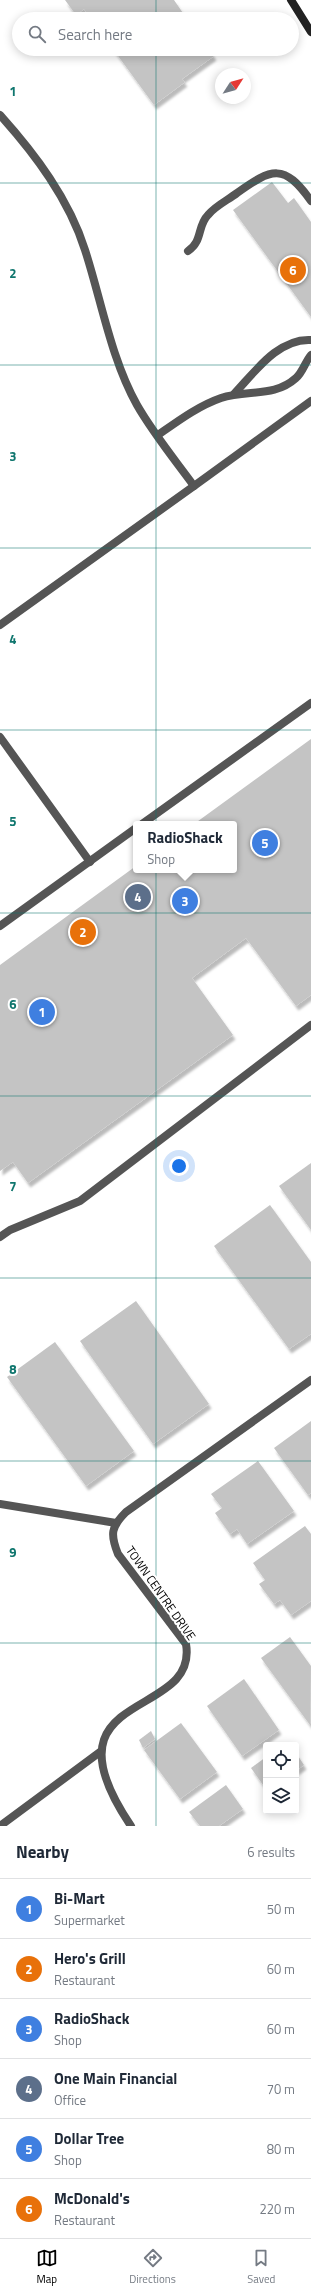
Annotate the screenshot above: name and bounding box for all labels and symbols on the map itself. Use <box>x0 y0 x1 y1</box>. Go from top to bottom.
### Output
north arrow <box>215 68 251 104</box>
text: 1 <box>9 81 17 101</box>
pin: 6 <box>280 255 306 285</box>
text: 2 <box>9 263 17 283</box>
text: 3 <box>9 446 17 466</box>
text: 4 <box>9 629 17 649</box>
text: 5 <box>9 811 17 831</box>
pin: 5 <box>252 828 278 858</box>
pin: 4 <box>125 882 151 912</box>
pin: 3 <box>172 886 198 916</box>
pin: 2 <box>70 917 96 947</box>
text: 6 <box>9 994 17 1014</box>
pin: 1 <box>29 997 55 1027</box>
your location <box>169 1156 189 1176</box>
text: 7 <box>9 1176 17 1196</box>
text: 8 <box>9 1359 17 1379</box>
text: 9 <box>9 1542 17 1562</box>
street label: TOWN CENTRE DRIVE <box>121 1542 201 1644</box>

